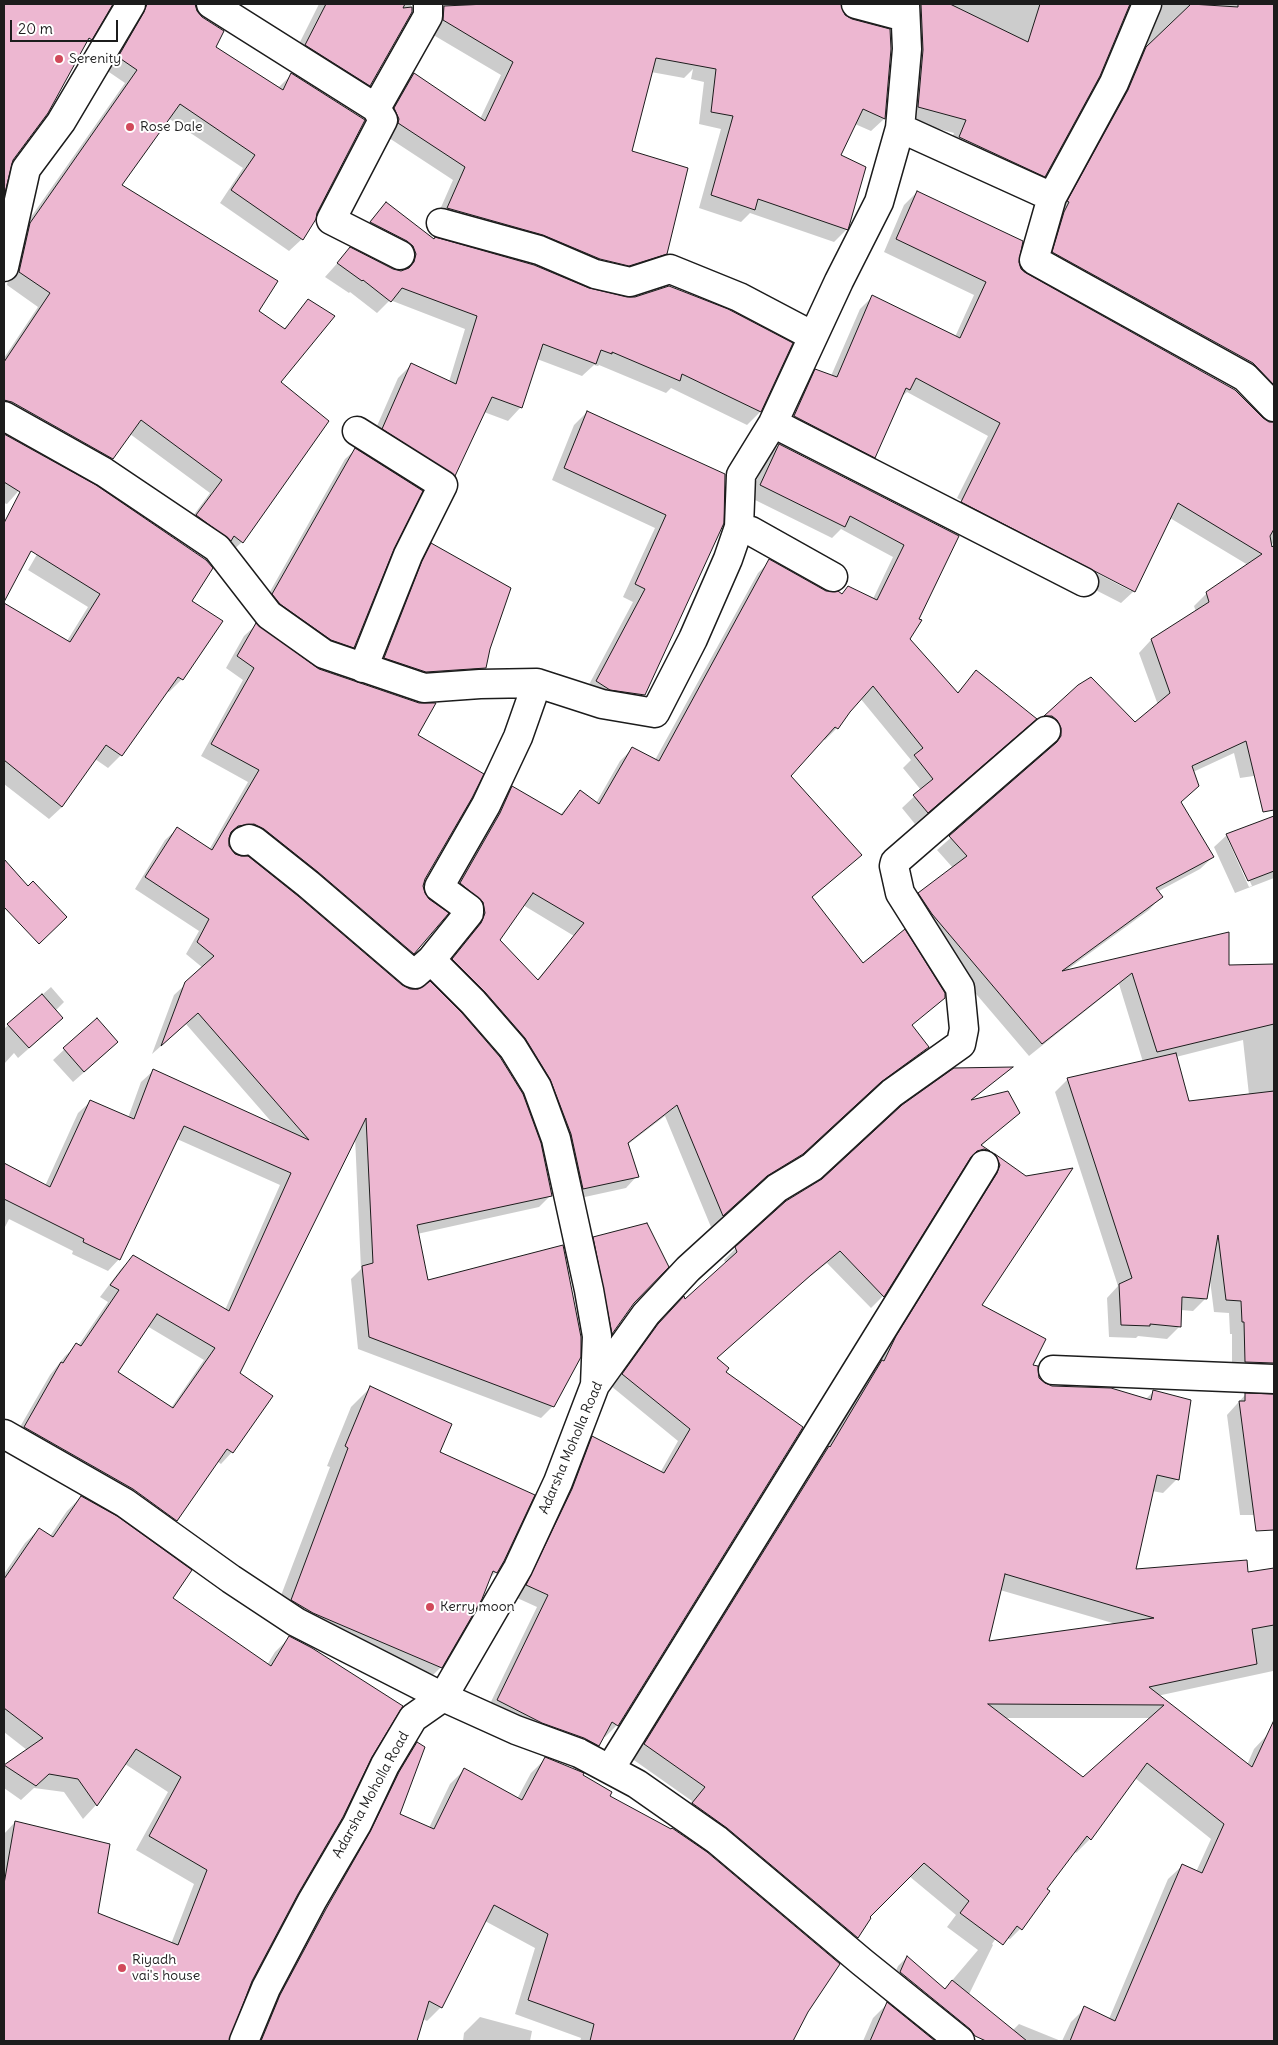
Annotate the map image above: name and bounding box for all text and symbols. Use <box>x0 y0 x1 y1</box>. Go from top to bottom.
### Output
scale bar <box>12 10 120 42</box>
text: 20 m <box>18 19 53 38</box>
place label: Serenity <box>69 51 121 67</box>
marker: Serenity <box>53 53 65 65</box>
place label: Rose Dale <box>140 119 203 135</box>
marker: Rose Dale <box>124 121 136 133</box>
street label: Adarsha Moholla Road <box>535 1379 607 1517</box>
place label: Kerry moon <box>440 1599 515 1615</box>
marker: Kerry moon <box>424 1601 436 1613</box>
street label: Adarsha Moholla Road <box>329 1729 413 1861</box>
place label: Riyadh vai's house <box>132 1952 200 1984</box>
marker: Riyadh vai's house <box>116 1962 128 1974</box>

